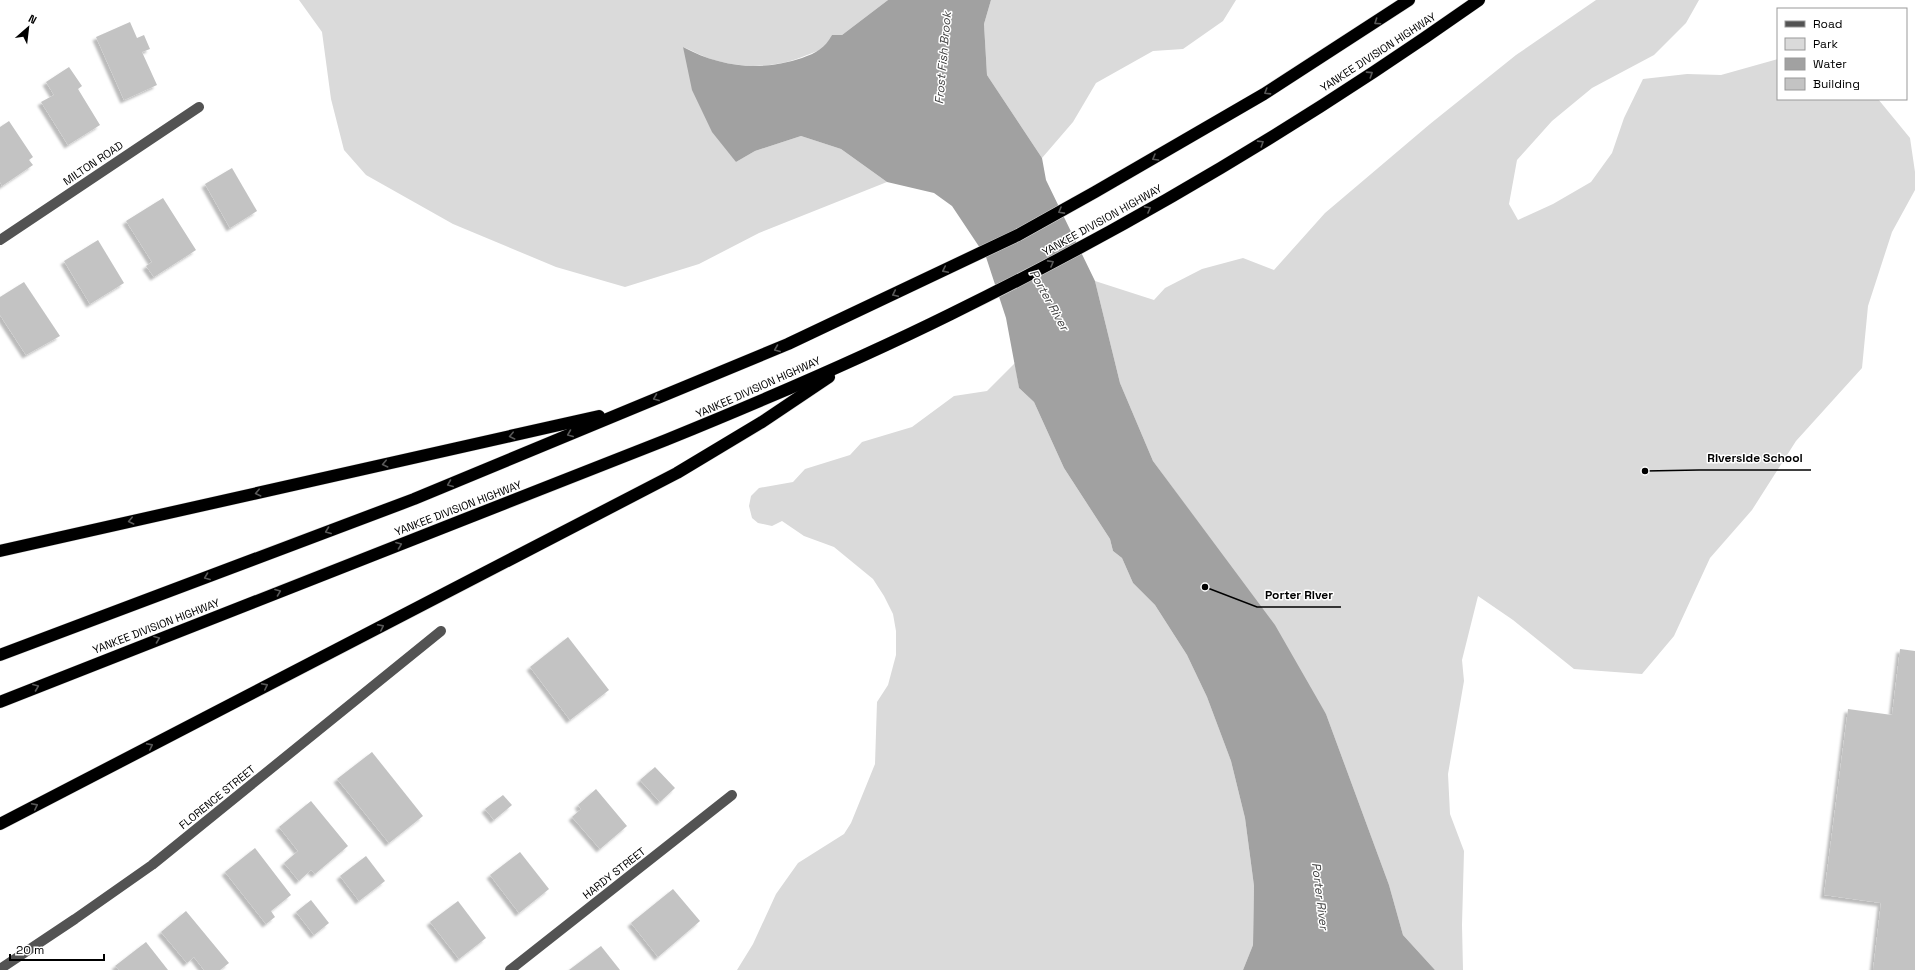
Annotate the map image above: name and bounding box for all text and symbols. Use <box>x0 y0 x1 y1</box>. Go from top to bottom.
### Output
north arrow <box>8 8 48 48</box>
legend <box>1777 8 1907 100</box>
street label: YANKEE DIVISION HIGHWAY <box>1318 9 1439 95</box>
water label: Frost Fish Brook <box>931 10 955 105</box>
text: N <box>26 11 39 27</box>
text: Road <box>1813 16 1842 32</box>
one-way arrow <box>1374 17 1381 24</box>
text: Park <box>1813 36 1838 52</box>
text: Water <box>1813 56 1847 72</box>
one-way arrow <box>1366 72 1373 79</box>
text: Building <box>1813 76 1860 92</box>
one-way arrow <box>1264 87 1271 95</box>
street label: MILTON ROAD <box>60 138 126 188</box>
one-way arrow <box>1256 141 1263 148</box>
one-way arrow <box>1152 153 1159 160</box>
street label: YANKEE DIVISION HIGHWAY <box>1040 181 1165 259</box>
one-way arrow <box>1058 206 1065 214</box>
one-way arrow <box>1144 206 1151 213</box>
one-way arrow <box>1047 260 1054 267</box>
one-way arrow <box>942 265 950 273</box>
water label: Porter River <box>1026 267 1073 335</box>
one-way arrow <box>891 289 899 297</box>
one-way arrow <box>773 345 780 353</box>
street label: YANKEE DIVISION HIGHWAY <box>694 353 823 421</box>
one-way arrow <box>653 394 660 402</box>
one-way arrow <box>566 429 574 437</box>
one-way arrow <box>508 431 515 439</box>
callout: Riverside School <box>1699 446 1811 470</box>
text: Riverside School <box>1707 450 1803 466</box>
one-way arrow <box>382 459 389 468</box>
street label: YANKEE DIVISION HIGHWAY <box>393 477 524 539</box>
one-way arrow <box>446 479 454 487</box>
one-way arrow <box>255 488 261 496</box>
one-way arrow <box>128 517 134 525</box>
one-way arrow <box>325 526 332 535</box>
one-way arrow <box>396 541 403 549</box>
one-way arrow <box>203 572 210 581</box>
callout: Porter River <box>1257 583 1341 607</box>
text: Porter River <box>1265 587 1333 603</box>
one-way arrow <box>275 588 282 596</box>
street label: YANKEE DIVISION HIGHWAY <box>91 595 222 657</box>
one-way arrow <box>377 624 384 631</box>
one-way arrow <box>153 636 160 644</box>
one-way arrow <box>33 684 40 692</box>
one-way arrow <box>261 684 269 691</box>
one-way arrow <box>146 744 153 751</box>
street label: FLORENCE STREET <box>176 762 258 832</box>
one-way arrow <box>30 803 38 811</box>
street label: HARDY STREET <box>580 844 649 902</box>
water label: Porter River <box>1308 862 1332 932</box>
scale bar <box>10 936 104 962</box>
text: 20 m <box>16 942 44 958</box>

